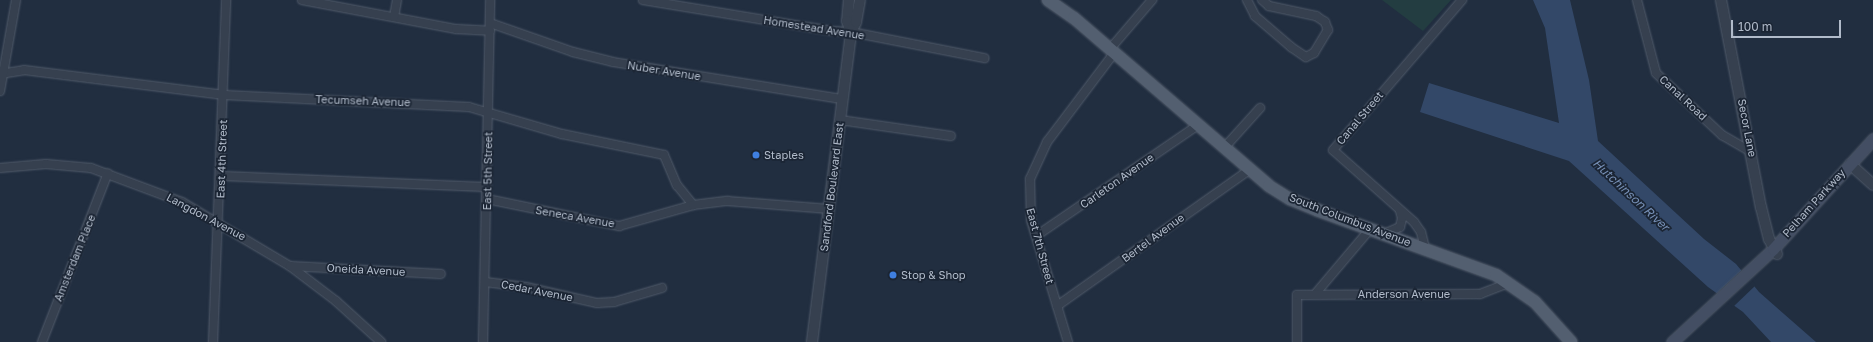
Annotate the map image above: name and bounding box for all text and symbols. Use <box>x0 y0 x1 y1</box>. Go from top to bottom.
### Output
scale bar <box>1733 12 1843 38</box>
street label: Homestead Avenue <box>762 13 866 43</box>
text: 100 m <box>1738 19 1772 34</box>
street label: Nuber Avenue <box>626 59 702 83</box>
street label: Canal Road <box>1657 73 1709 123</box>
street label: Canal Street <box>1334 89 1386 147</box>
street label: Tecumseh Avenue <box>315 93 411 109</box>
street label: Secor Lane <box>1735 98 1759 158</box>
street label: East 4th Street <box>214 119 230 199</box>
street label: Sandford Boulevard East <box>818 122 846 252</box>
street label: East 5th Street <box>481 132 495 210</box>
place label: Staples <box>764 148 804 162</box>
marker: Staples <box>751 150 761 160</box>
street label: Carleton Avenue <box>1078 151 1156 211</box>
water label: Hutchinson River <box>1590 156 1672 234</box>
street label: Pelham Parkway <box>1780 166 1848 240</box>
street label: Langdon Avenue <box>164 191 248 243</box>
street label: South Columbus Avenue <box>1287 191 1413 249</box>
street label: Seneca Avenue <box>534 204 616 230</box>
street label: East 7th Street <box>1024 207 1056 285</box>
street label: Bertel Avenue <box>1119 211 1187 265</box>
street label: Amsterdam Place <box>52 213 98 303</box>
street label: Oneida Avenue <box>326 261 406 279</box>
place label: Stop & Shop <box>901 268 966 282</box>
marker: Stop & Shop <box>888 270 898 280</box>
street label: Cedar Avenue <box>500 278 574 304</box>
street label: Anderson Avenue <box>1358 287 1450 301</box>

